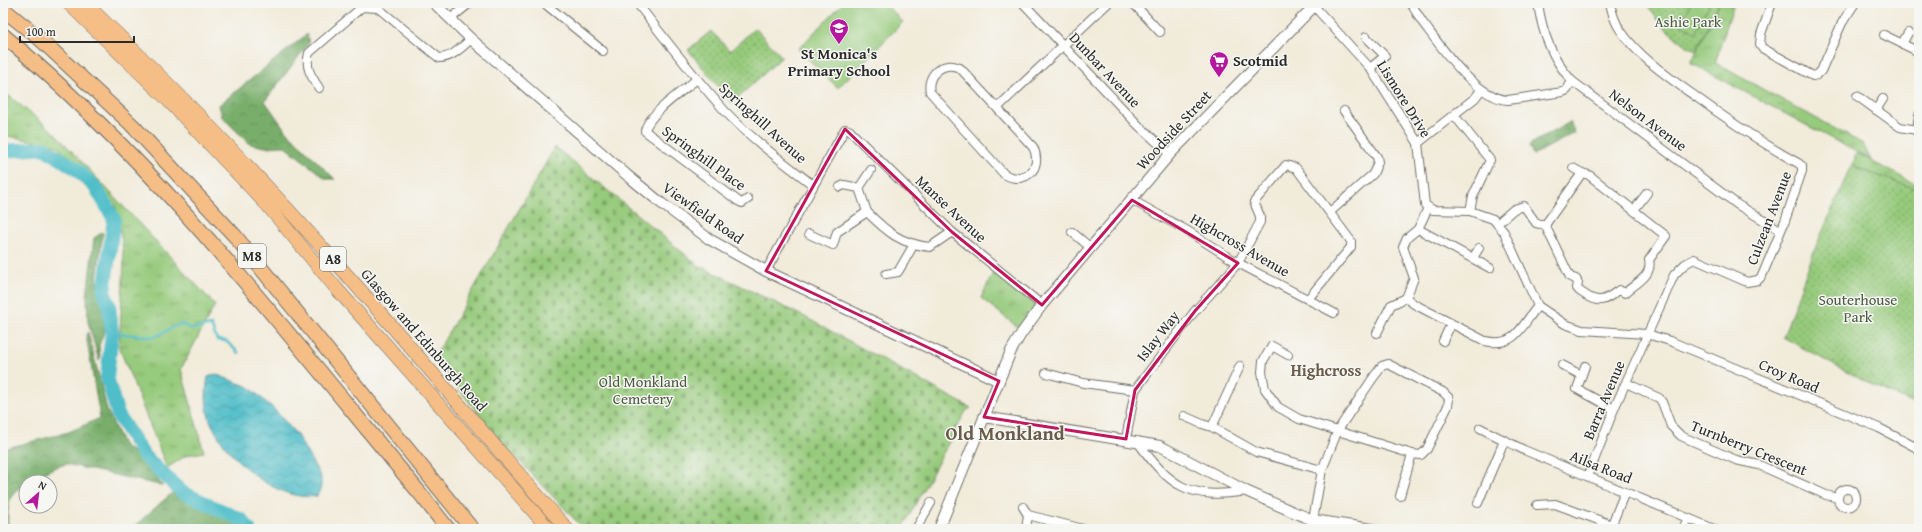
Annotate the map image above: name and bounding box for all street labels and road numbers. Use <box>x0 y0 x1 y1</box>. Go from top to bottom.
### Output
street label: Dunbar Avenue <box>1065 27 1146 112</box>
street label: Lismore Drive <box>1372 56 1436 141</box>
street label: Springhill Avenue <box>715 77 812 168</box>
street label: Nelson Avenue <box>1605 83 1692 156</box>
street label: Woodside Street <box>1131 85 1217 174</box>
street label: Springhill Place <box>658 120 751 195</box>
street label: Culzean Avenue <box>1741 168 1796 268</box>
street label: Manse Avenue <box>911 170 991 247</box>
street label: Viewfield Road <box>658 177 748 248</box>
street label: Highcross Avenue <box>1187 208 1294 282</box>
road number: M8 <box>238 244 266 268</box>
road number: A8 <box>320 247 346 271</box>
street label: Glasgow and Edinburgh Road <box>357 264 492 415</box>
street label: Islay Way <box>1131 305 1184 366</box>
street label: Croy Road <box>1756 353 1823 398</box>
street label: Barra Avenue <box>1577 357 1630 443</box>
street label: Turnberry Crescent <box>1688 415 1811 481</box>
street label: Ailsa Road <box>1567 445 1635 488</box>

